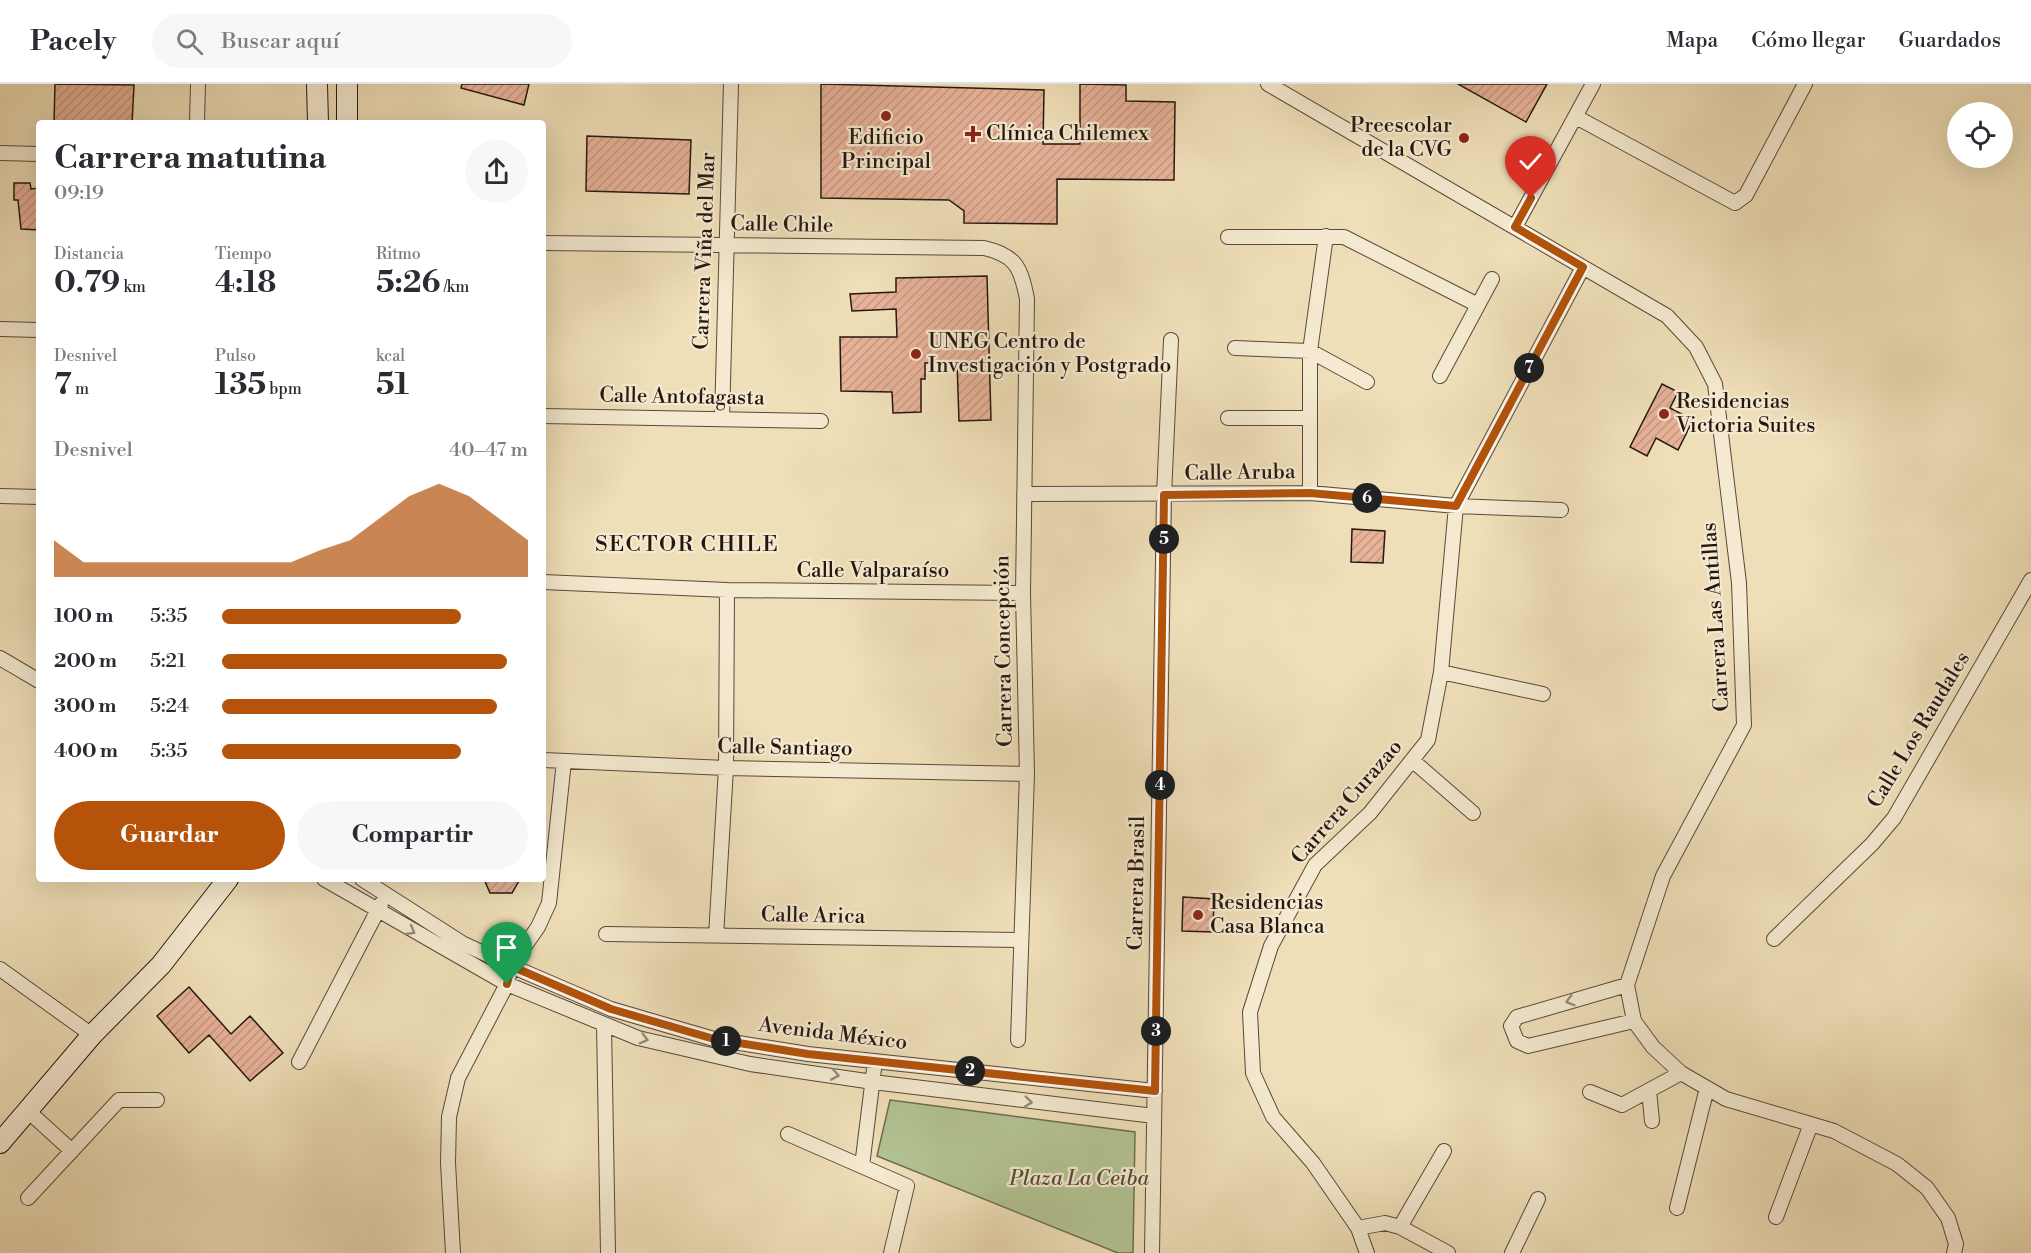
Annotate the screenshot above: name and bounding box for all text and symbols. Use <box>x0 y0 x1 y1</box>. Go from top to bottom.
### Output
search box <box>152 14 572 68</box>
text: Pacely <box>30 24 116 59</box>
icon: search <box>173 25 206 58</box>
text: Buscar aquí <box>221 28 340 55</box>
text: Mapa <box>1666 28 1718 54</box>
text: Cómo llegar <box>1751 28 1866 54</box>
text: Guardados <box>1899 28 2001 54</box>
map controls <box>1947 102 2013 168</box>
button: locate <box>1947 102 2013 168</box>
marker: Edificio Principal <box>879 109 893 123</box>
place label: Preescolar de la CVG <box>1350 113 1453 163</box>
place label: Clínica Chilemex <box>986 121 1149 147</box>
place label: Edificio Principal <box>841 125 931 175</box>
marker: Clínica Chilemex <box>964 125 982 143</box>
marker: Preescolar de la CVG <box>1457 131 1471 145</box>
pin <box>1505 136 1556 198</box>
text: Carrera matutina <box>54 138 326 179</box>
button: share <box>465 140 528 203</box>
icon: check <box>1514 145 1547 178</box>
street label: Carrera Viña del Mar <box>689 152 721 350</box>
text: 09:19 <box>54 181 104 206</box>
street label: Calle Chile <box>730 211 834 239</box>
text: Distancia <box>54 244 124 264</box>
text: Tiempo <box>215 244 272 264</box>
text: Ritmo <box>376 244 421 264</box>
text: 0.79 <box>54 264 120 302</box>
text: 4:18 <box>215 264 276 302</box>
text: 5:26 <box>376 264 440 302</box>
text: km <box>120 277 146 297</box>
text: /km <box>440 277 469 297</box>
place label: UNEG Centro de Investigación y Postgrado <box>928 329 1171 379</box>
text: Desnivel <box>54 346 117 366</box>
text: Pulso <box>215 346 256 366</box>
text: kcal <box>376 346 405 366</box>
marker: UNEG Centro de Investigación y Postgrado <box>909 347 923 361</box>
pin: 7 <box>1514 353 1544 383</box>
text: 7 <box>1524 358 1534 378</box>
text: 7 <box>54 366 72 404</box>
text: 135 <box>215 366 266 404</box>
text: 51 <box>376 366 409 404</box>
text: m <box>72 379 89 399</box>
text: bpm <box>266 379 302 399</box>
street label: Calle Antofagasta <box>599 383 765 411</box>
place label: Residencias Victoria Suites <box>1675 389 1815 439</box>
marker: Residencias Victoria Suites <box>1657 407 1671 421</box>
text: Desnivel <box>54 438 133 463</box>
text: 40–47 m <box>449 438 528 463</box>
street label: Calle Aruba <box>1184 459 1296 487</box>
pin: 6 <box>1352 483 1382 513</box>
text: 6 <box>1362 488 1372 508</box>
street label: Carrera Las Antillas <box>1696 522 1736 712</box>
pin: 5 <box>1149 524 1179 554</box>
text: 5 <box>1159 529 1169 549</box>
district label: SECTOR CHILE <box>595 531 779 558</box>
street label: Carrera Concepción <box>989 554 1019 747</box>
street label: Calle Valparaíso <box>797 558 949 584</box>
text: 100 m <box>54 604 113 629</box>
text: 5:35 <box>150 604 188 629</box>
street label: Calle Los Raudales <box>1862 647 1976 813</box>
text: 200 m <box>54 649 117 674</box>
text: 5:21 <box>150 649 186 674</box>
text: 300 m <box>54 694 117 719</box>
text: 5:24 <box>150 694 189 719</box>
street label: Calle Santiago <box>717 734 853 762</box>
street label: Carrera Curazao <box>1286 734 1408 870</box>
text: 400 m <box>54 739 118 764</box>
text: 5:35 <box>150 739 188 764</box>
pin: 4 <box>1145 770 1175 800</box>
text: 4 <box>1155 775 1165 795</box>
button: Guardar <box>54 801 285 870</box>
button: Compartir <box>297 801 528 870</box>
street label: Carrera Brasil <box>1123 815 1151 951</box>
place label: Residencias Casa Blanca <box>1210 890 1325 940</box>
street label: Calle Arica <box>761 902 866 930</box>
marker: Residencias Casa Blanca <box>1191 908 1205 922</box>
pin <box>481 922 532 984</box>
one-way arrow <box>405 923 415 935</box>
icon: arrive <box>490 931 523 964</box>
one-way arrow <box>1565 994 1575 1007</box>
street label: Avenida México <box>756 1012 909 1056</box>
pin: 3 <box>1141 1016 1171 1046</box>
text: 3 <box>1151 1021 1161 1041</box>
pin: 1 <box>711 1026 741 1056</box>
text: 1 <box>722 1031 730 1051</box>
one-way arrow <box>638 1032 649 1044</box>
pin: 2 <box>955 1056 985 1086</box>
text: 2 <box>965 1061 975 1081</box>
one-way arrow <box>831 1069 840 1081</box>
one-way arrow <box>1024 1095 1033 1108</box>
park label: Plaza La Ceiba <box>1008 1166 1149 1192</box>

